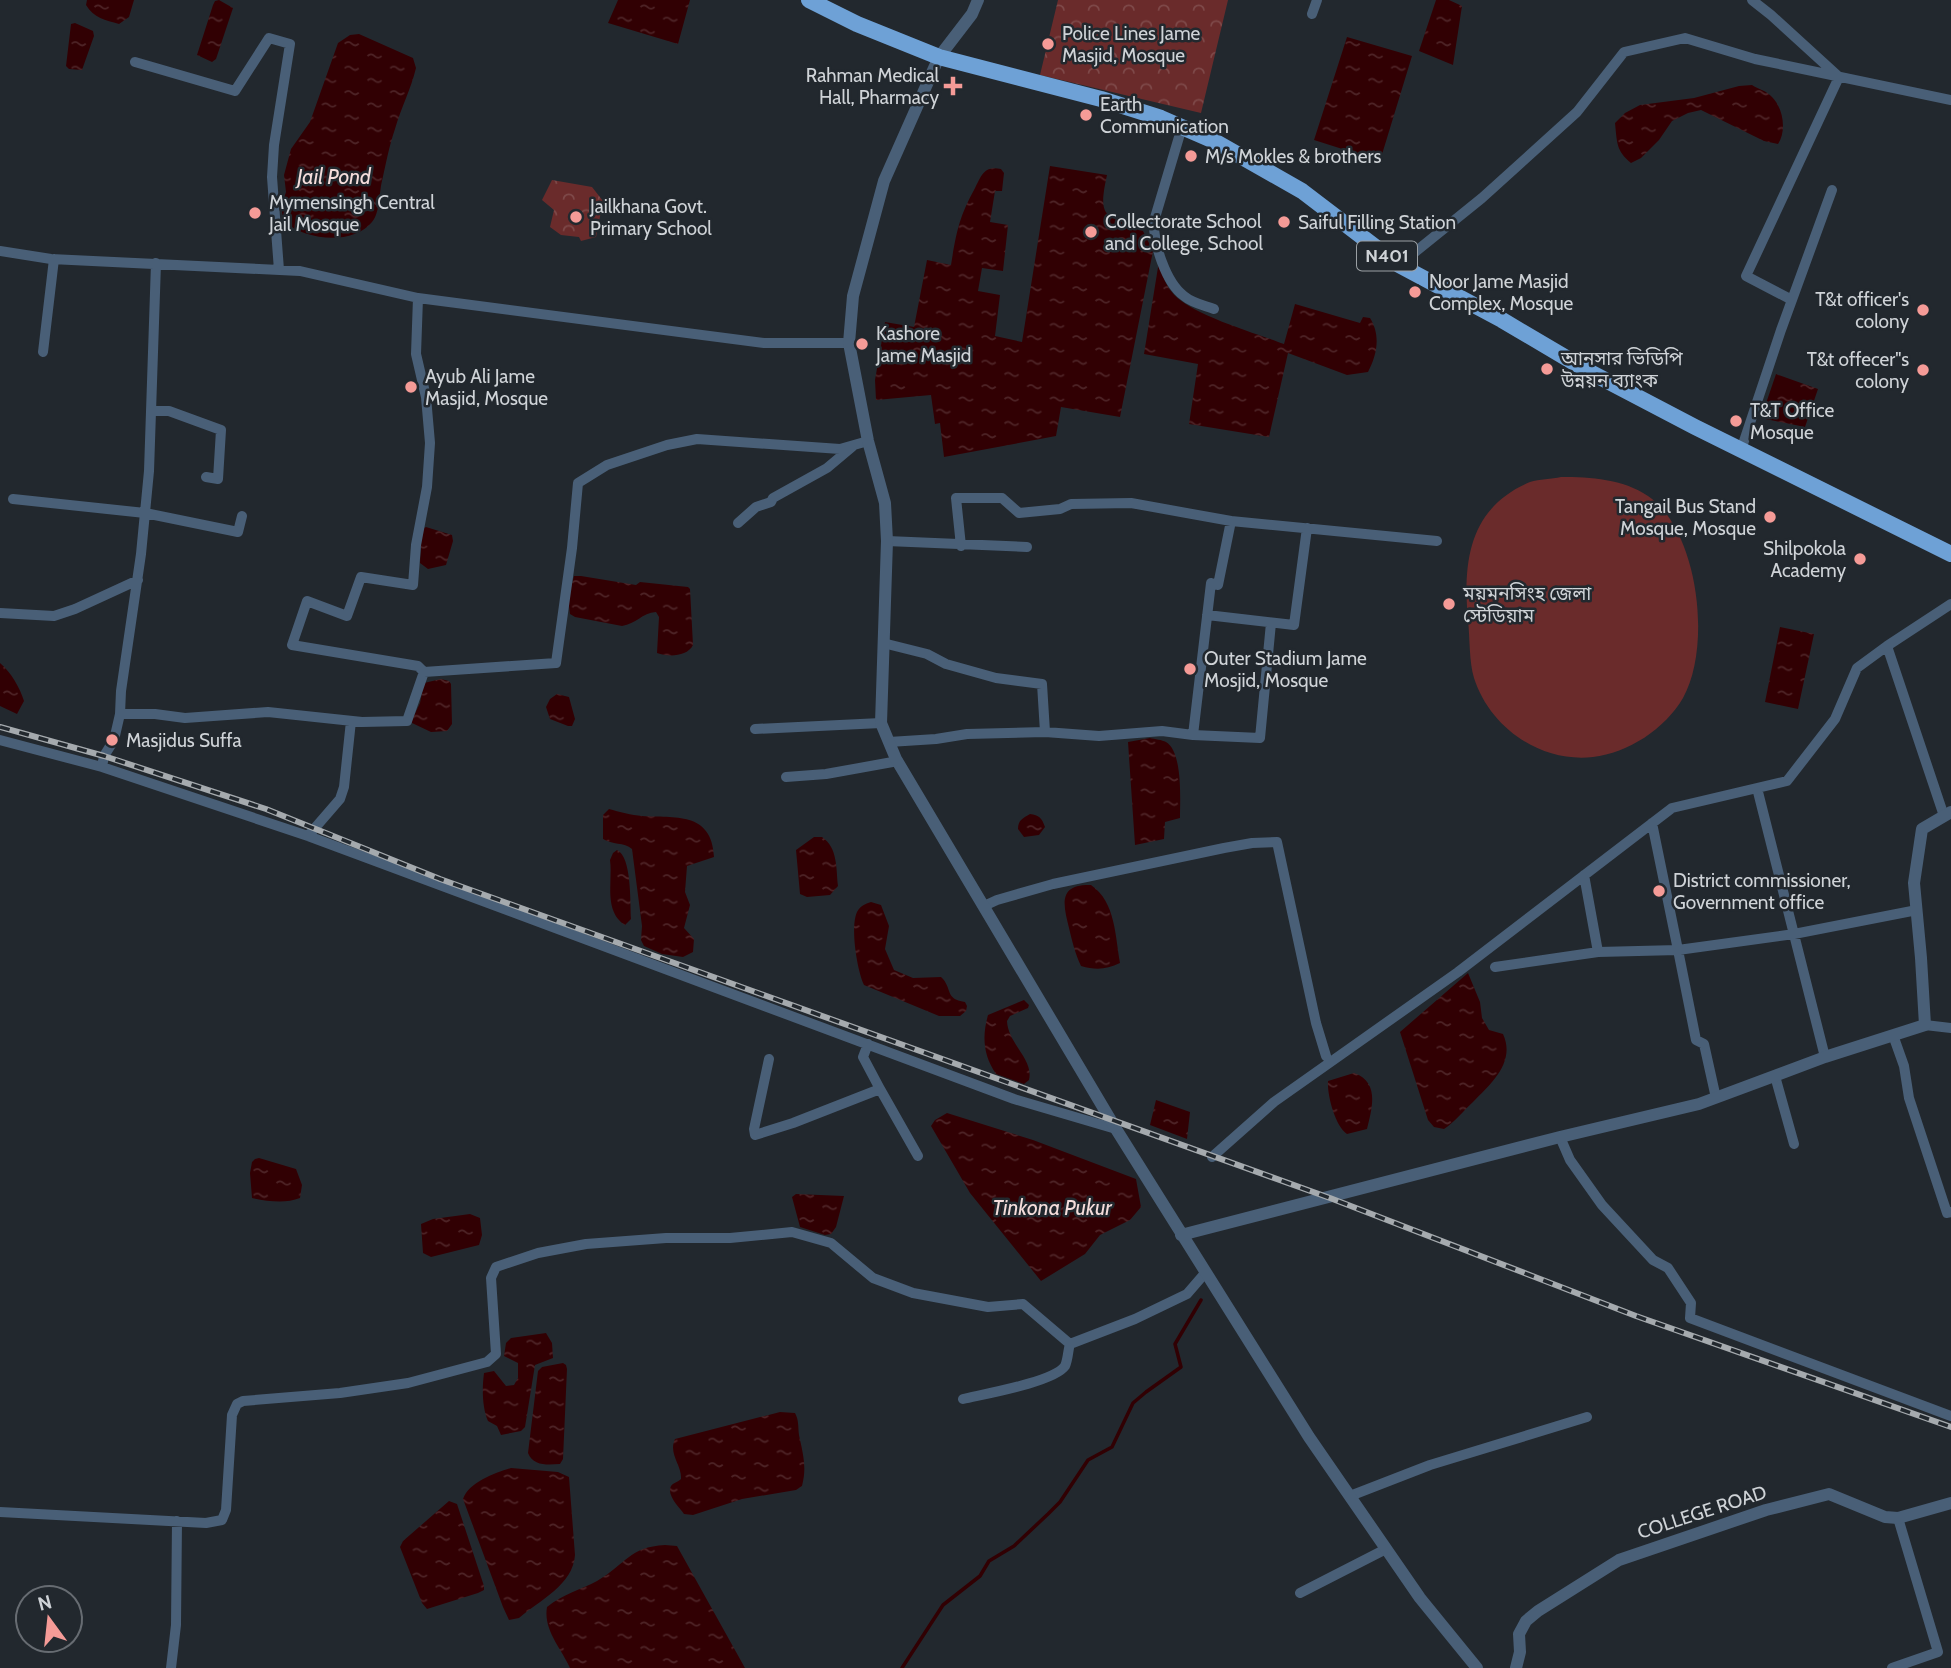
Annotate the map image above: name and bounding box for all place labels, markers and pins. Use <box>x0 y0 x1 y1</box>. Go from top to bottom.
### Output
place label: Police Lines Jame Masjid, Mosque <box>1062 22 1201 67</box>
marker: Police Lines Jame Masjid, Mosque <box>1040 36 1056 52</box>
place label: Rahman Medical Hall, Pharmacy <box>806 64 940 109</box>
marker: Rahman Medical Hall, Pharmacy <box>945 78 961 94</box>
place label: Earth Communication <box>1100 93 1229 138</box>
marker: Earth Communication <box>1078 107 1094 123</box>
place label: M/s Mokles & brothers <box>1205 145 1381 168</box>
marker: M/s Mokles & brothers <box>1183 148 1199 164</box>
place label: Mymensingh Central Jail Mosque <box>268 191 435 236</box>
place label: Jailkhana Govt. Primary School <box>589 195 712 240</box>
marker: Mymensingh Central Jail Mosque <box>247 205 263 221</box>
marker: Jailkhana Govt. Primary School <box>568 209 584 225</box>
place label: Collectorate School and College, School <box>1105 210 1264 255</box>
place label: Saiful Filling Station <box>1298 211 1456 234</box>
marker: Saiful Filling Station <box>1276 214 1292 230</box>
marker: Collectorate School and College, School <box>1083 224 1099 240</box>
place label: Noor Jame Masjid Complex, Mosque <box>1429 270 1574 315</box>
marker: Noor Jame Masjid Complex, Mosque <box>1407 284 1423 300</box>
place label: T&t officer's colony <box>1815 288 1909 333</box>
marker: T&t officer's colony <box>1915 302 1931 318</box>
place label: Kashore Jame Masjid <box>875 322 971 367</box>
marker: Kashore Jame Masjid <box>854 336 870 352</box>
place label: আনসার ভিডিপি উন্নয়ন ব্যাংক <box>1560 347 1683 392</box>
place label: T&t offecer"s colony <box>1807 348 1909 393</box>
marker: আনসার ভিডিপি উন্নয়ন ব্যাংক <box>1539 361 1555 377</box>
marker: T&t offecer"s colony <box>1915 362 1931 378</box>
place label: Ayub Ali Jame Masjid, Mosque <box>425 365 548 410</box>
marker: Ayub Ali Jame Masjid, Mosque <box>403 379 419 395</box>
place label: T&T Office Mosque <box>1750 399 1834 444</box>
marker: T&T Office Mosque <box>1728 413 1744 429</box>
place label: Tangail Bus Stand Mosque, Mosque <box>1615 495 1756 540</box>
marker: Tangail Bus Stand Mosque, Mosque <box>1762 509 1778 525</box>
place label: Shilpokola Academy <box>1763 537 1846 582</box>
marker: Shilpokola Academy <box>1852 551 1868 567</box>
place label: ময়মনসিংহ জেলা স্টেডিয়াম <box>1462 582 1592 627</box>
marker: ময়মনসিংহ জেলা স্টেডিয়াম <box>1441 596 1457 612</box>
place label: Outer Stadium Jame Mosjid, Mosque <box>1204 647 1367 692</box>
marker: Outer Stadium Jame Mosjid, Mosque <box>1182 661 1198 677</box>
place label: Masjidus Suffa <box>126 729 242 752</box>
marker: Masjidus Suffa <box>104 732 120 748</box>
place label: District commissioner, Government office <box>1673 869 1851 914</box>
marker: District commissioner, Government office <box>1651 883 1667 899</box>

